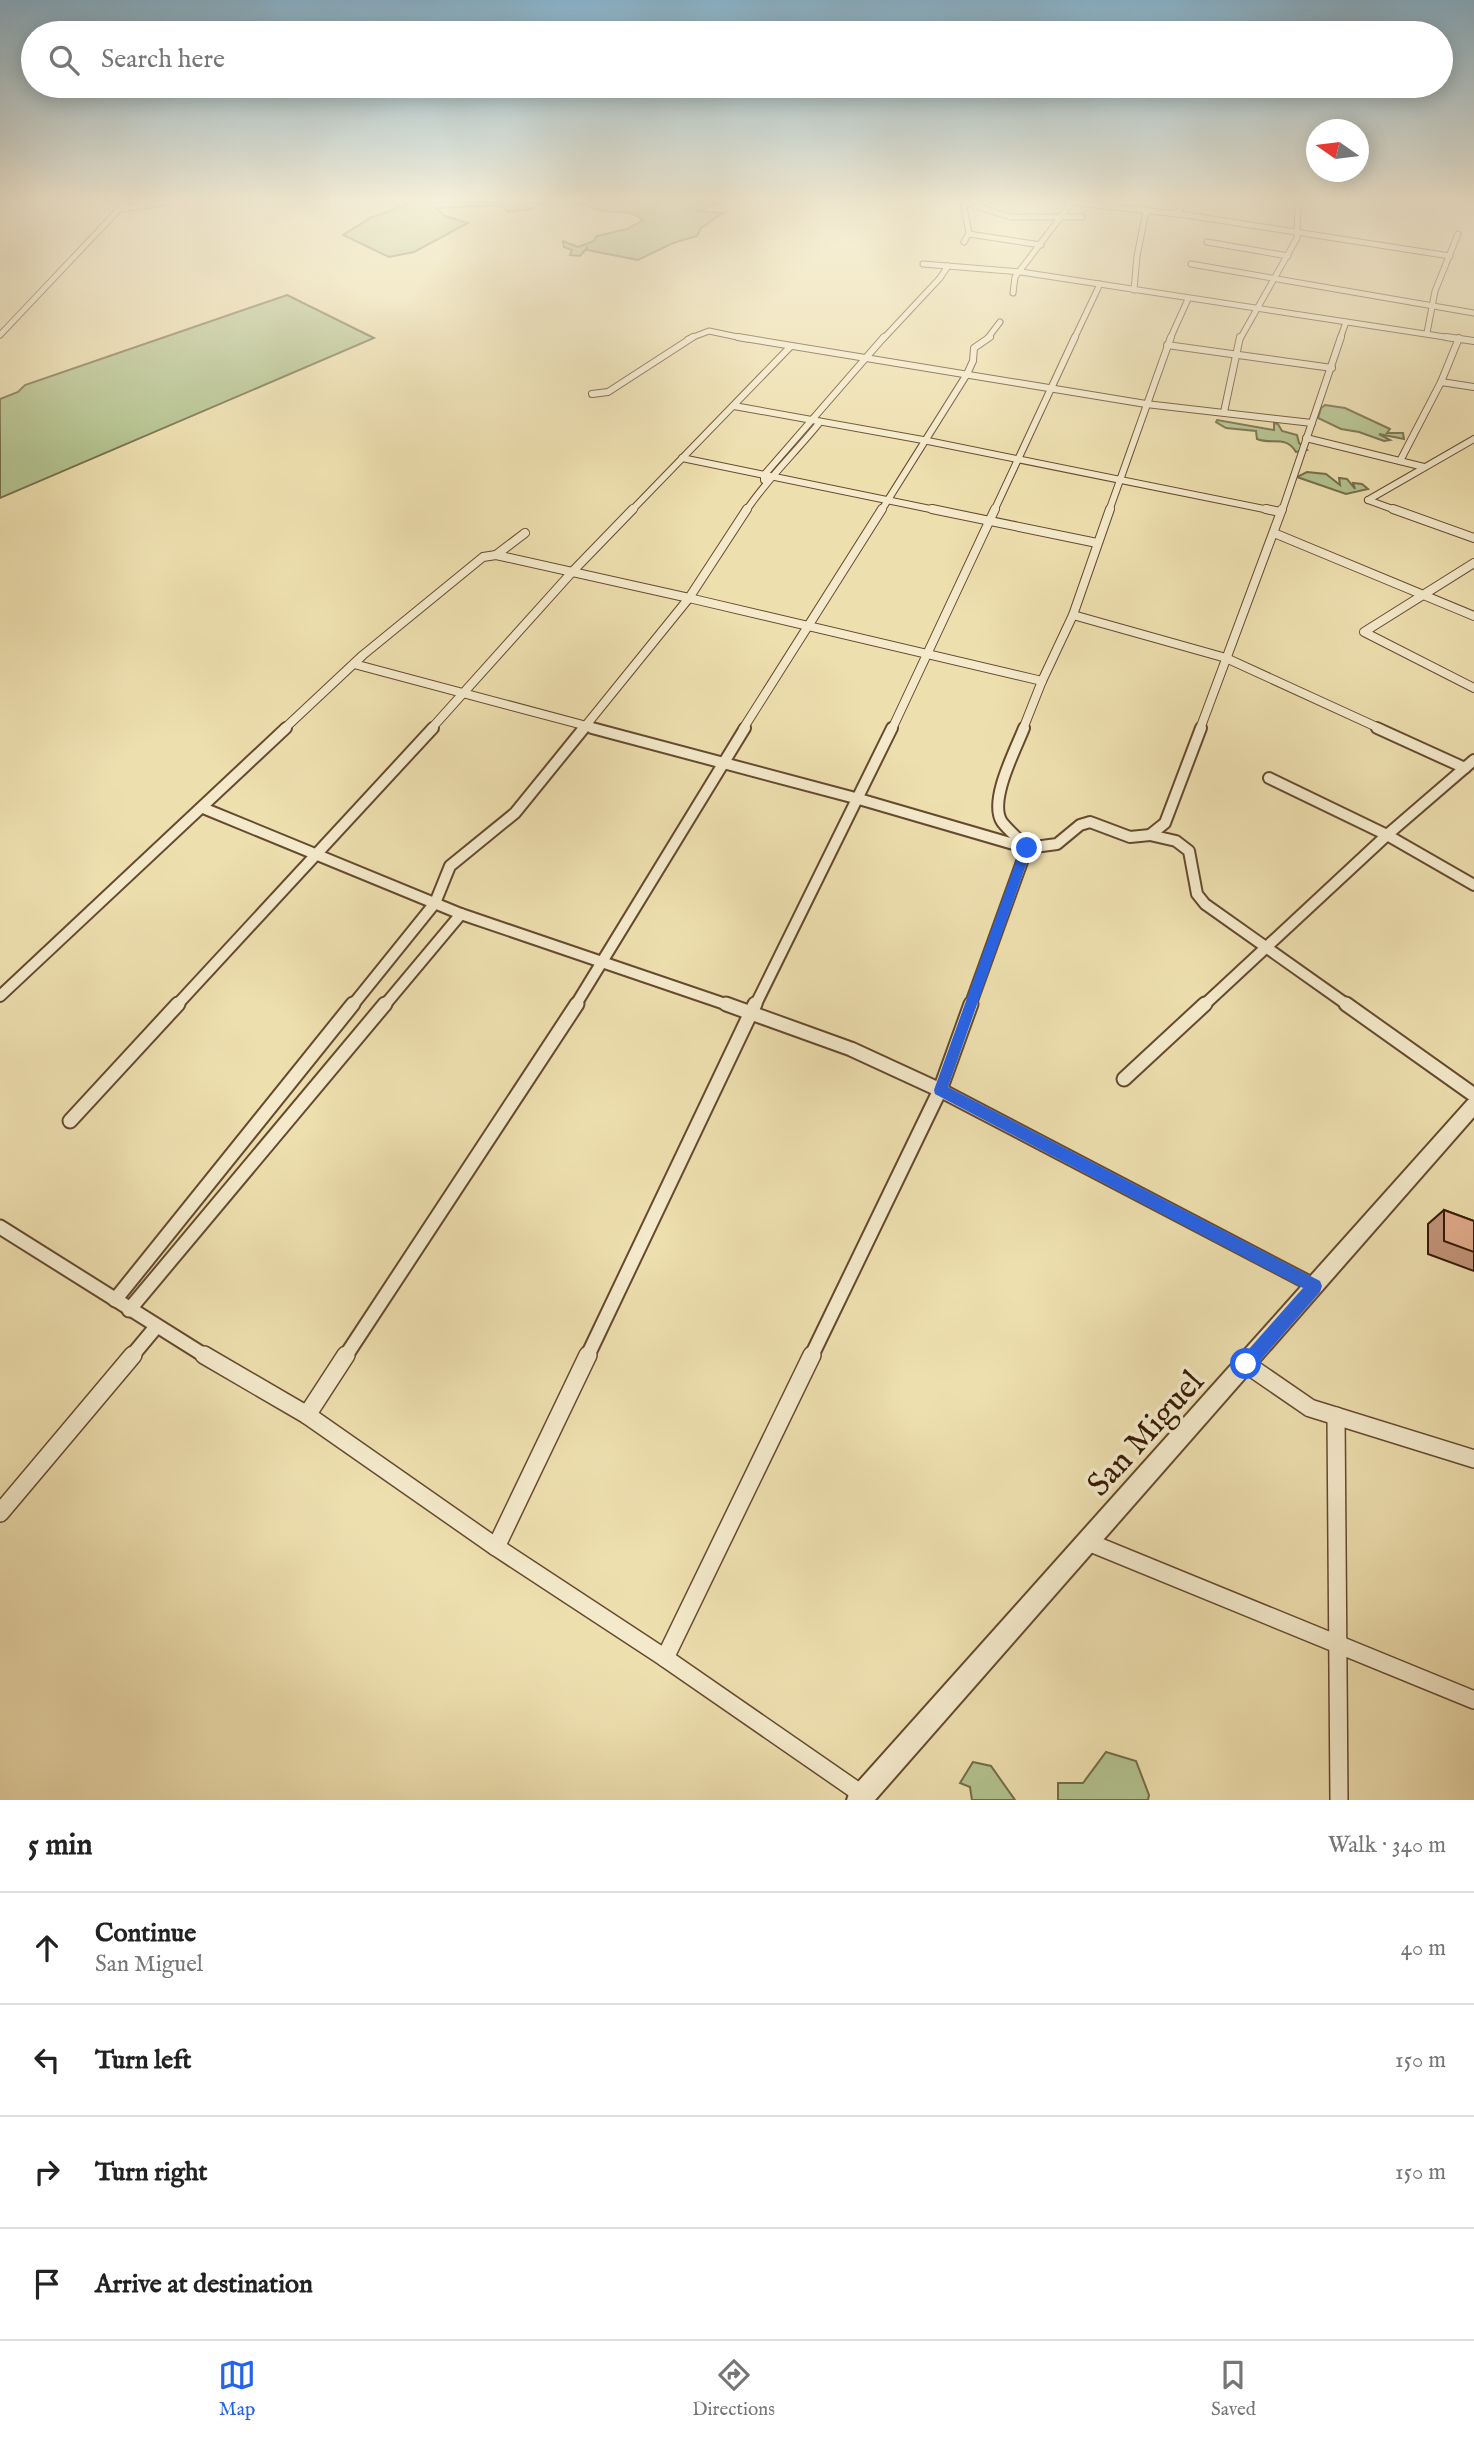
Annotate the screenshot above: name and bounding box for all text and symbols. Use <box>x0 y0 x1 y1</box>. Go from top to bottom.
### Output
search box <box>21 21 1453 98</box>
icon: search <box>45 41 83 79</box>
text: Search here <box>101 43 225 76</box>
north arrow <box>1306 119 1369 182</box>
route end <box>1011 832 1042 863</box>
route start <box>1230 1348 1261 1379</box>
street label: San Miguel <box>1079 1362 1214 1506</box>
text: 5 min <box>28 1827 93 1865</box>
text: Walk · 340 m <box>1328 1831 1446 1860</box>
text: Continue <box>95 1917 196 1950</box>
icon: ahead <box>28 1929 66 1967</box>
text: 40 m <box>1401 1934 1446 1963</box>
text: San Miguel <box>95 1950 203 1979</box>
icon: left <box>28 2041 66 2079</box>
text: Turn left <box>95 2044 192 2077</box>
text: 150 m <box>1395 2046 1446 2075</box>
icon: right <box>28 2153 66 2191</box>
text: Turn right <box>95 2156 208 2189</box>
text: 150 m <box>1395 2158 1446 2187</box>
icon: arrive <box>28 2265 66 2303</box>
text: Arrive at destination <box>95 2268 313 2301</box>
tab: Map <box>218 2356 256 2422</box>
tab: Directions <box>692 2356 775 2422</box>
tab: Saved <box>1211 2356 1256 2422</box>

